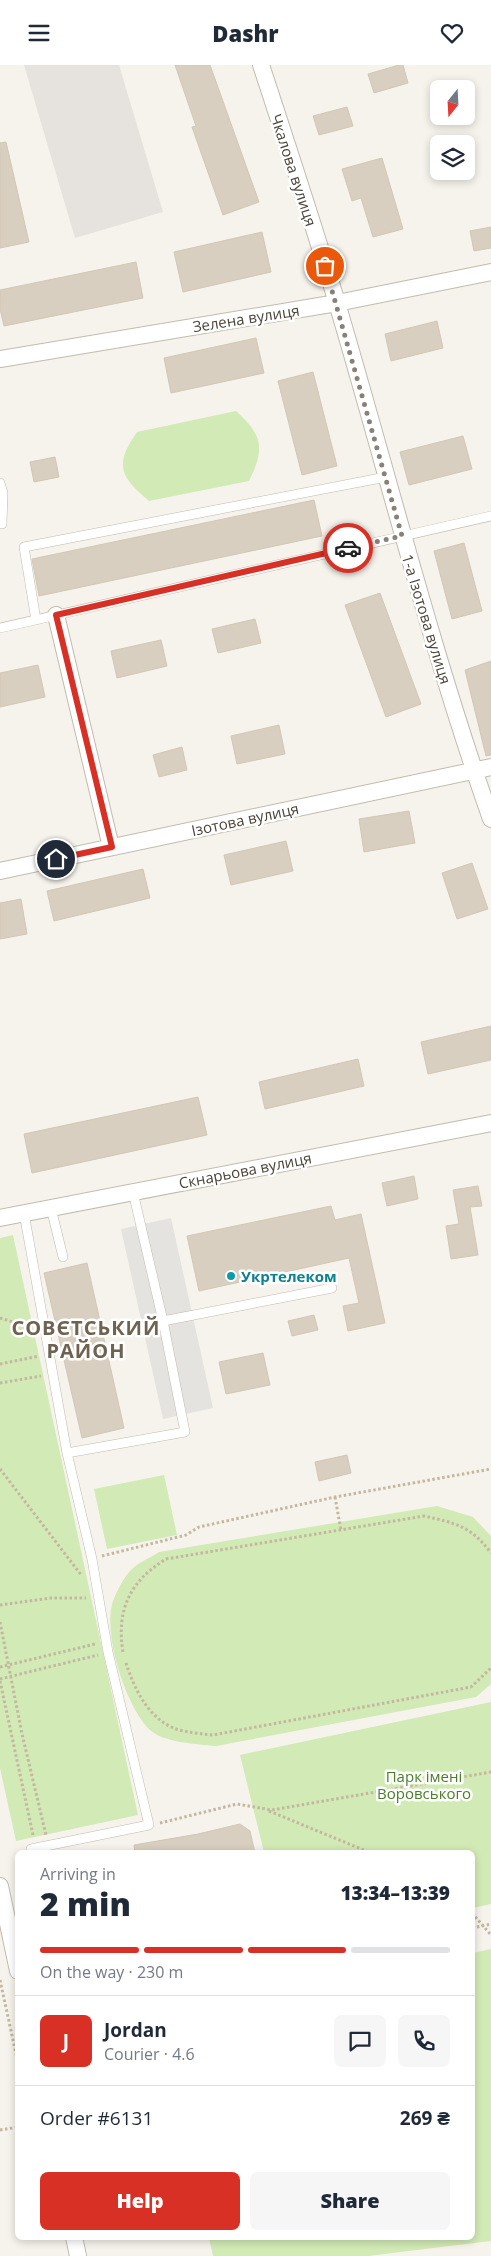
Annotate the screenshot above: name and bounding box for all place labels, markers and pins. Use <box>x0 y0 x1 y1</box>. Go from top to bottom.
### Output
pin <box>304 245 346 287</box>
pin <box>35 838 77 880</box>
place label: Укртелеком <box>241 1266 337 1286</box>
marker: Укртелеком <box>225 1270 237 1282</box>

